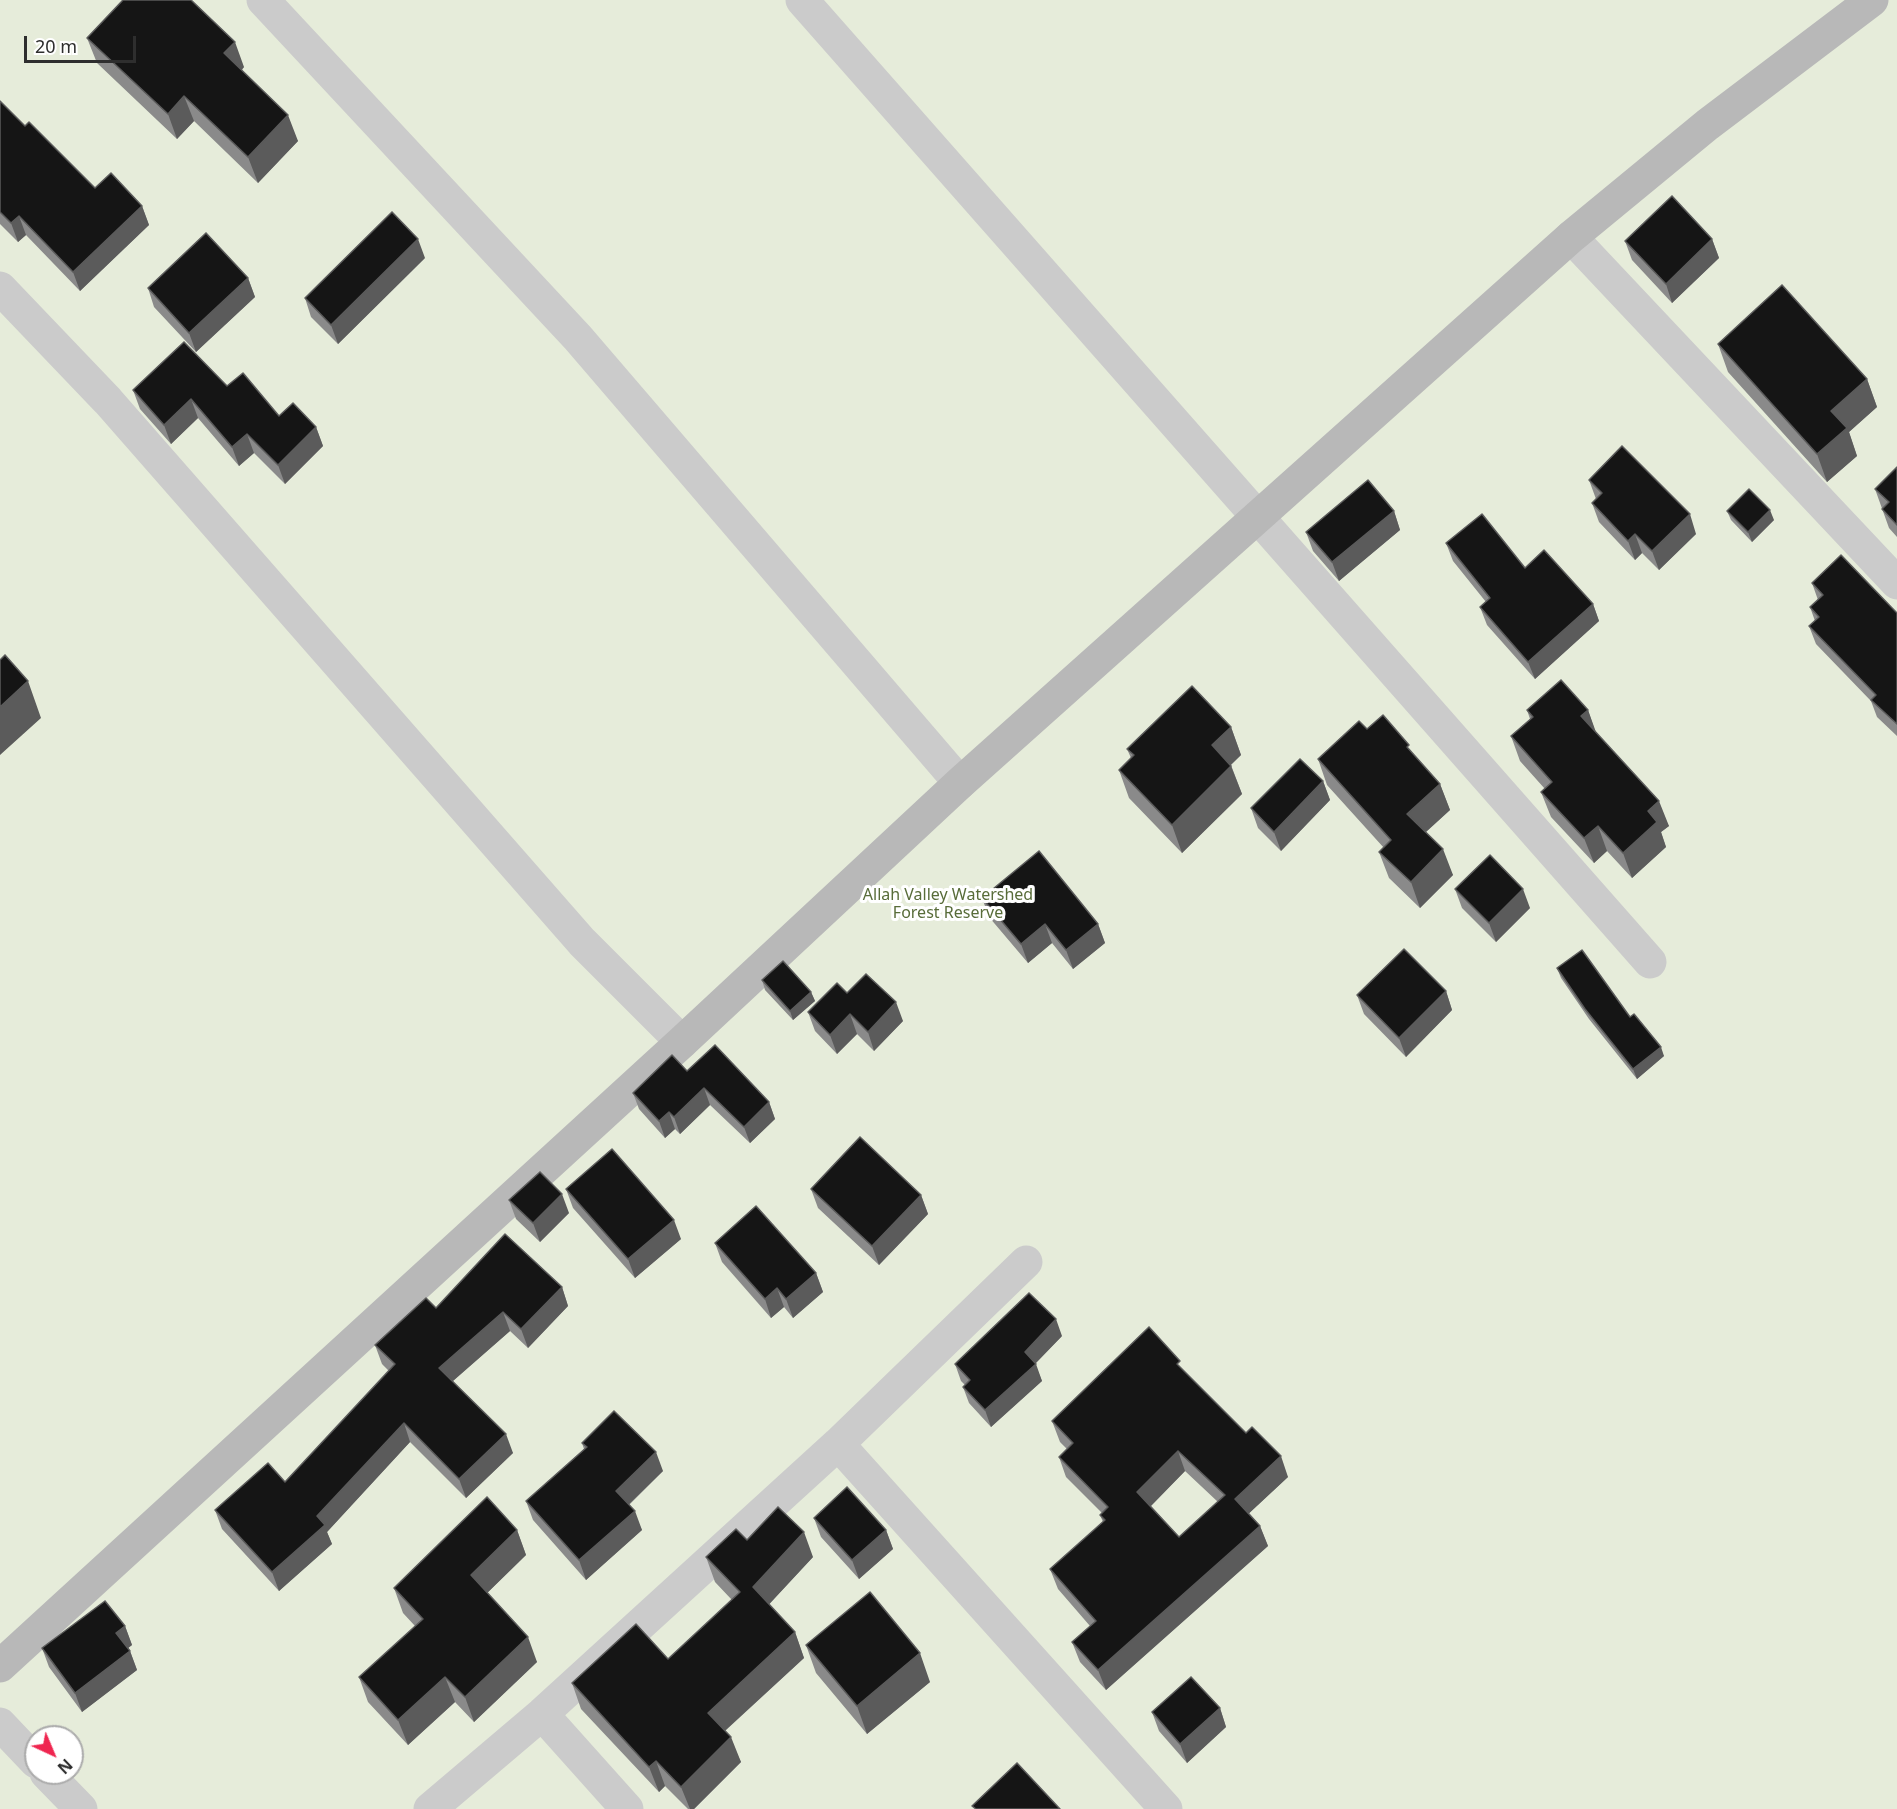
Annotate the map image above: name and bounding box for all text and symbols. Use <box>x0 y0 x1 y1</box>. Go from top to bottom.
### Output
scale bar <box>27 24 140 62</box>
text: 20 m <box>35 34 77 58</box>
park label: Allah Valley Watershed Forest Reserve <box>863 885 1033 923</box>
north arrow <box>24 1725 84 1785</box>
text: N <box>53 1754 77 1779</box>

